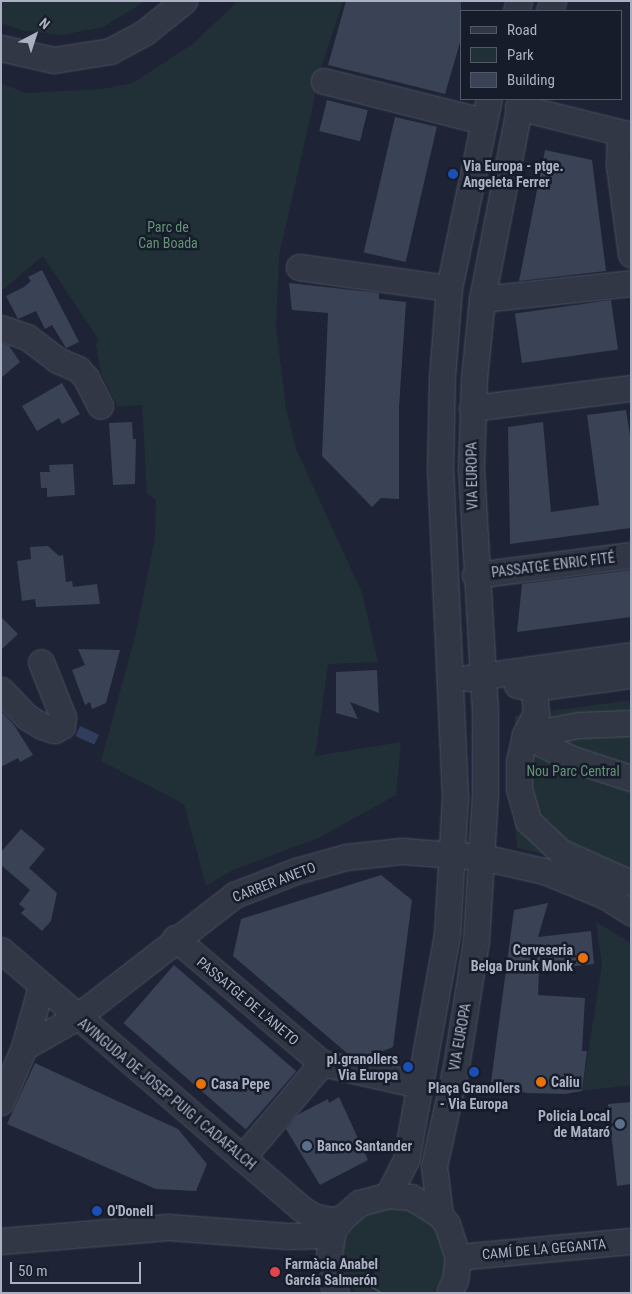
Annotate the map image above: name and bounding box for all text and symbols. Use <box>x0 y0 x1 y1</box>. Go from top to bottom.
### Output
north arrow <box>10 10 60 60</box>
legend <box>460 10 622 100</box>
text: N <box>36 15 53 32</box>
text: Road <box>507 21 537 39</box>
text: Park <box>507 46 534 64</box>
text: Building <box>507 71 555 89</box>
place label: Via Europa - ptge. Angeleta Ferrer <box>463 158 564 190</box>
marker: Via Europa - ptge. Angeleta Ferrer <box>447 168 459 180</box>
park label: Parc de Can Boada <box>138 219 198 252</box>
street label: VIA EUROPA <box>463 442 481 510</box>
street label: PASSATGE ENRIC FITÉ <box>490 549 616 581</box>
park label: Nou Parc Central <box>526 763 620 779</box>
street label: CARRER ANETO <box>230 858 318 906</box>
place label: Cerveseria Belga Drunk Monk <box>471 942 573 974</box>
marker: Cerveseria Belga Drunk Monk <box>577 952 589 964</box>
street label: PASSATGE DE L'ANETO <box>194 953 302 1049</box>
street label: VIA EUROPA <box>446 1002 474 1072</box>
street label: AVINGUDA DE JOSEP PUIG I CADAFALCH <box>75 1015 259 1173</box>
place label: pl.granollers Via Europa <box>327 1051 398 1084</box>
marker: pl.granollers Via Europa <box>402 1061 414 1073</box>
marker: Plaça Granollers - Via Europa <box>468 1066 480 1078</box>
place label: Caliu <box>551 1074 580 1090</box>
place label: Casa Pepe <box>211 1076 270 1092</box>
marker: Caliu <box>535 1076 547 1088</box>
marker: Casa Pepe <box>195 1078 207 1090</box>
place label: Plaça Granollers - Via Europa <box>428 1080 520 1112</box>
place label: Policia Local de Mataró <box>538 1108 610 1140</box>
marker: Policia Local de Mataró <box>614 1118 626 1130</box>
place label: Banco Santander <box>317 1138 412 1154</box>
marker: Banco Santander <box>301 1140 313 1152</box>
place label: O'Donell <box>107 1203 153 1219</box>
marker: O'Donell <box>91 1205 103 1217</box>
street label: CAMÍ DE LA GEGANTA <box>481 1235 607 1263</box>
scale bar <box>12 1252 144 1284</box>
place label: Farmàcia Anabel García Salmerón <box>285 1256 378 1288</box>
text: 50 m <box>18 1262 48 1280</box>
marker: Farmàcia Anabel García Salmerón <box>269 1266 281 1278</box>

